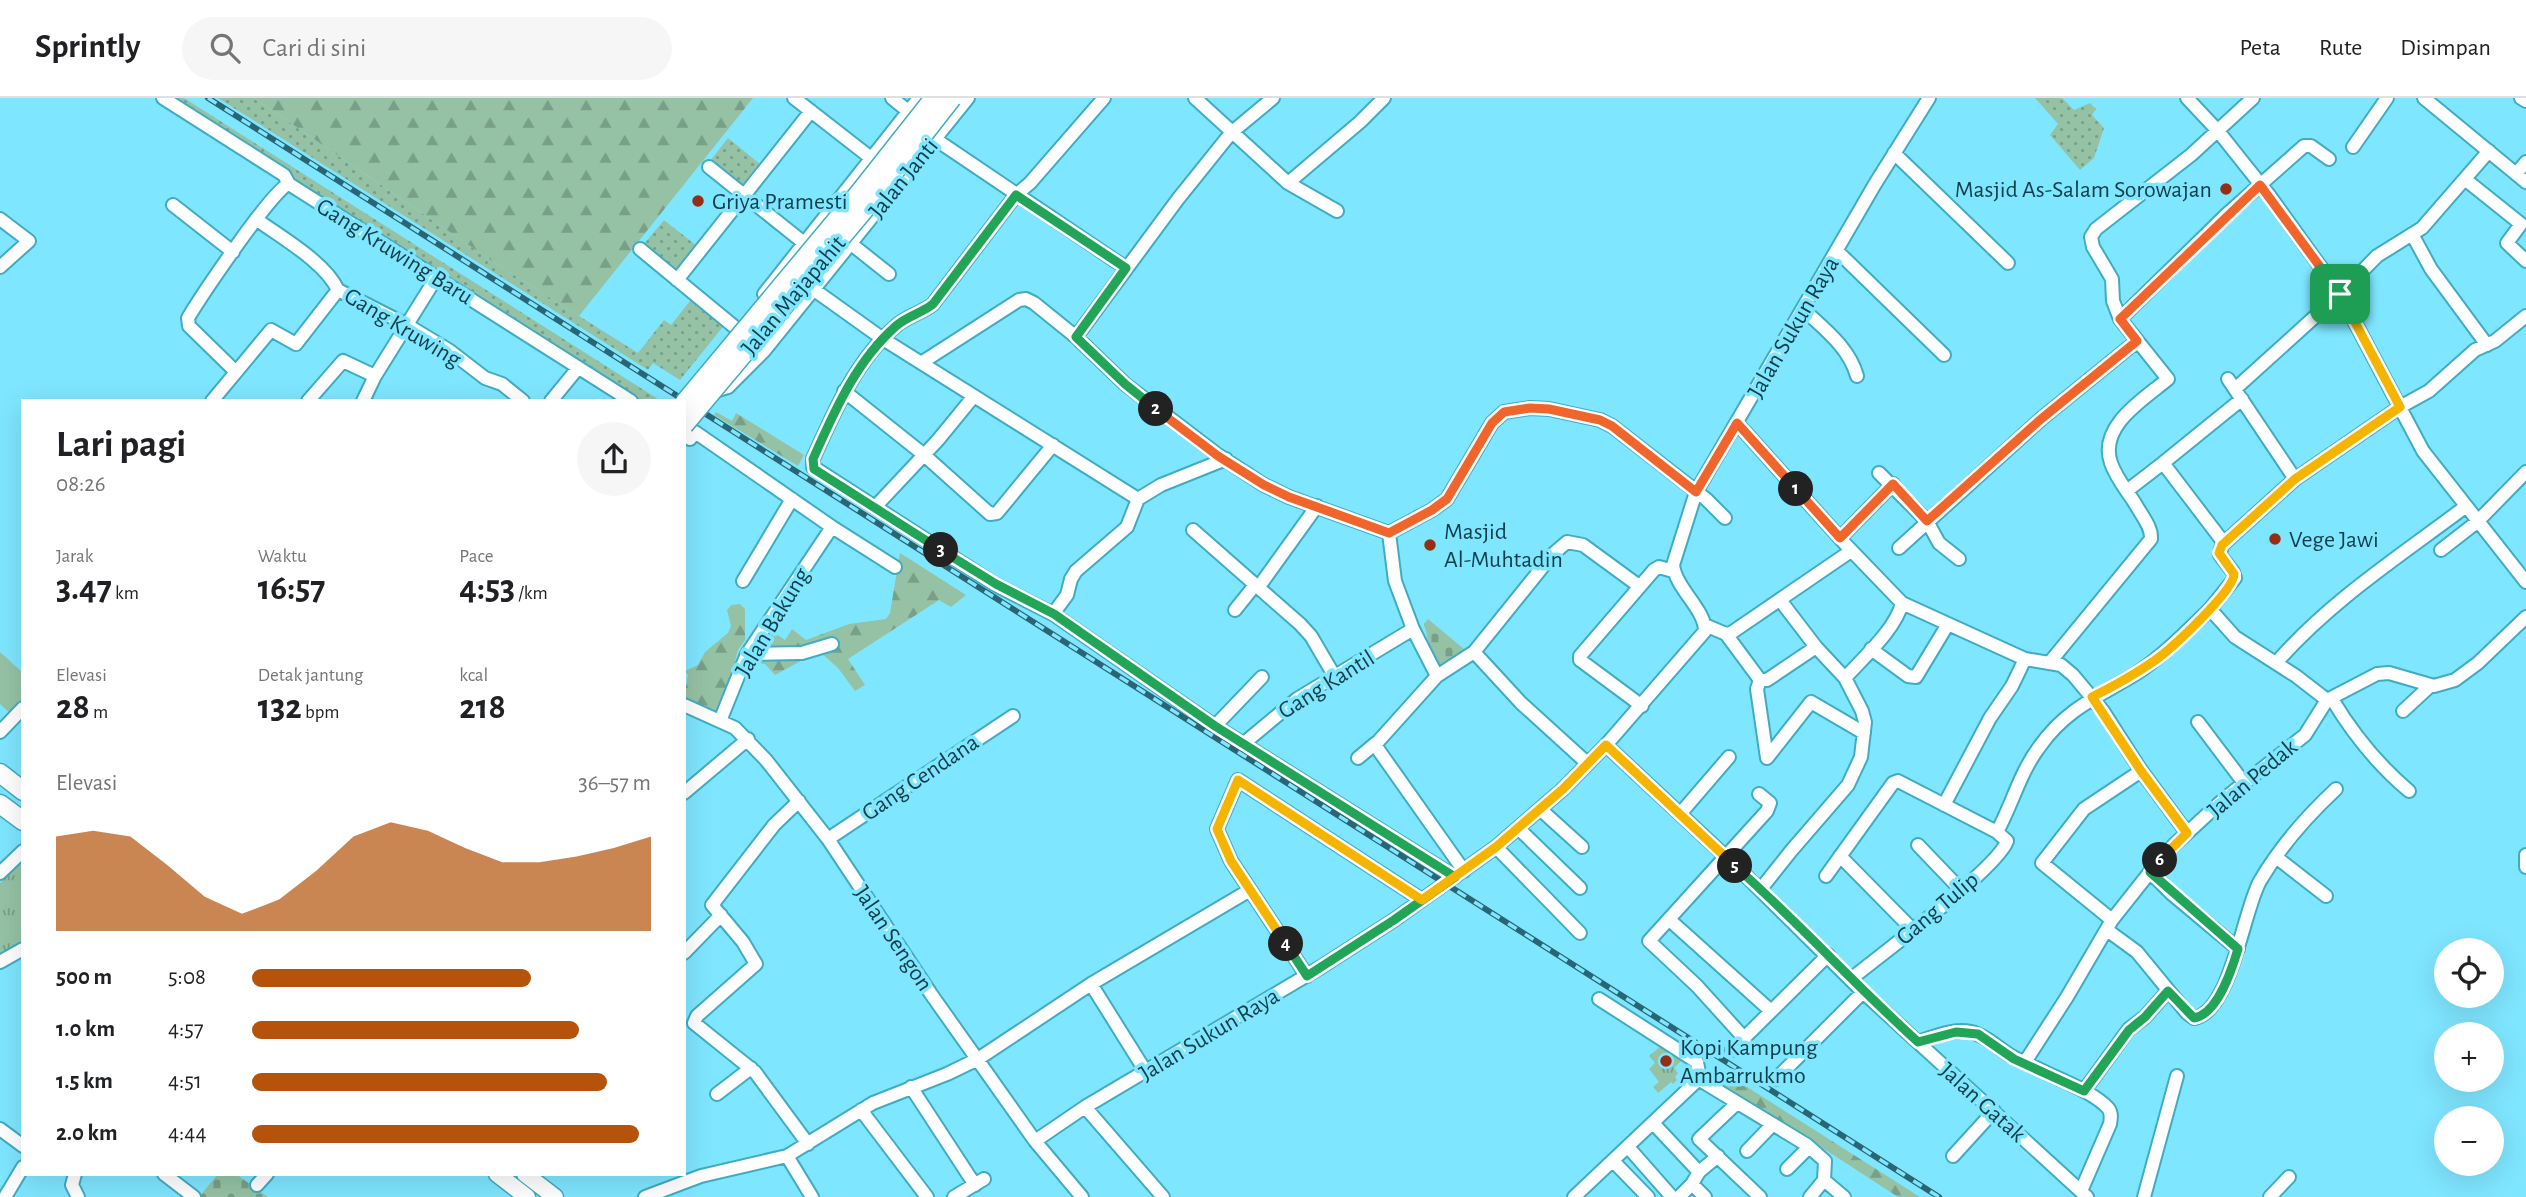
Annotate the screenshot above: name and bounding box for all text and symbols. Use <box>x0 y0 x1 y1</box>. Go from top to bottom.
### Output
search box <box>182 17 672 80</box>
icon: search <box>206 29 244 67</box>
text: Sprintly <box>35 31 140 64</box>
text: Cari di sini <box>262 35 366 61</box>
text: Peta <box>2240 36 2281 60</box>
text: Rute <box>2319 36 2362 60</box>
text: Disimpan <box>2400 36 2491 60</box>
street label: Jalan Janti <box>865 134 943 223</box>
place label: Masjid As-Salam Sorowajan <box>1955 178 2212 202</box>
marker: Masjid As-Salam Sorowajan <box>2218 181 2234 197</box>
place label: Griya Pramesti <box>712 190 847 214</box>
marker: Griya Pramesti <box>690 193 706 209</box>
street label: Gang Kruwing Baru <box>312 194 477 310</box>
street label: Jalan Majapahit <box>737 231 851 360</box>
street label: Jalan Sukun Raya <box>1744 253 1844 402</box>
pin <box>2310 264 2370 324</box>
icon: arrive <box>2321 275 2359 313</box>
street label: Gang Kruwing <box>340 284 465 372</box>
pin: 2 <box>1138 392 1174 426</box>
text: 2 <box>1151 399 1160 418</box>
button: share <box>577 422 651 496</box>
text: Lari pagi <box>56 426 186 464</box>
pin: 1 <box>1778 472 1814 506</box>
text: 08:26 <box>56 473 106 496</box>
text: 1 <box>1792 479 1799 498</box>
place label: Masjid Al-Muhtadin <box>1444 520 1563 572</box>
place label: Vege Jawi <box>2289 528 2379 552</box>
marker: Vege Jawi <box>2267 531 2283 547</box>
pin: 3 <box>923 532 958 568</box>
marker: Masjid Al-Muhtadin <box>1422 537 1438 553</box>
text: 3 <box>936 540 945 559</box>
text: Jarak <box>56 547 94 566</box>
text: Waktu <box>258 547 307 566</box>
text: Pace <box>459 547 494 566</box>
street label: Jalan Bakung <box>731 564 815 681</box>
text: 3.47 <box>56 571 112 606</box>
text: 16:57 <box>258 571 325 606</box>
text: 4:53 <box>459 571 515 606</box>
text: km <box>112 584 139 603</box>
text: /km <box>515 584 548 603</box>
street label: Gang Kantil <box>1274 646 1379 724</box>
text: Elevasi <box>56 666 107 685</box>
text: Detak jantung <box>258 666 363 685</box>
text: kcal <box>459 666 488 685</box>
text: 28 <box>56 690 90 725</box>
text: 132 <box>258 690 302 725</box>
text: 218 <box>459 690 506 725</box>
text: m <box>90 703 108 722</box>
text: bpm <box>302 703 339 722</box>
street label: Gang Cendana <box>858 730 983 826</box>
street label: Jalan Pedak <box>2203 735 2302 823</box>
text: Elevasi <box>56 772 117 795</box>
text: 36–57 m <box>578 772 651 795</box>
pin: 6 <box>2142 842 2178 878</box>
pin: 5 <box>1718 848 1752 884</box>
text: 6 <box>2155 850 2164 869</box>
text: 5 <box>1730 856 1739 875</box>
street label: Gang Tulip <box>1892 868 1983 950</box>
street label: Jalan Sengon <box>849 882 937 995</box>
pin: 4 <box>1268 926 1304 962</box>
text: 4 <box>1281 934 1290 953</box>
map controls <box>2434 938 2504 1176</box>
button: locate <box>2434 938 2504 1008</box>
text: 500 m <box>56 966 112 989</box>
text: 5:08 <box>168 966 206 989</box>
street label: Jalan Sukun Raya <box>1135 984 1284 1086</box>
text: 1.0 km <box>56 1018 115 1041</box>
text: 4:57 <box>168 1018 204 1041</box>
button: + <box>2434 1022 2504 1092</box>
place label: Kopi Kampung Ambarrukmo <box>1680 1036 1818 1088</box>
marker: Kopi Kampung Ambarrukmo <box>1658 1053 1674 1069</box>
street label: Jalan Gatak <box>1935 1058 2030 1147</box>
text: 1.5 km <box>56 1070 113 1093</box>
text: 4:51 <box>168 1070 202 1093</box>
button: − <box>2434 1106 2504 1176</box>
text: 2.0 km <box>56 1122 118 1145</box>
text: 4:44 <box>168 1122 206 1145</box>

